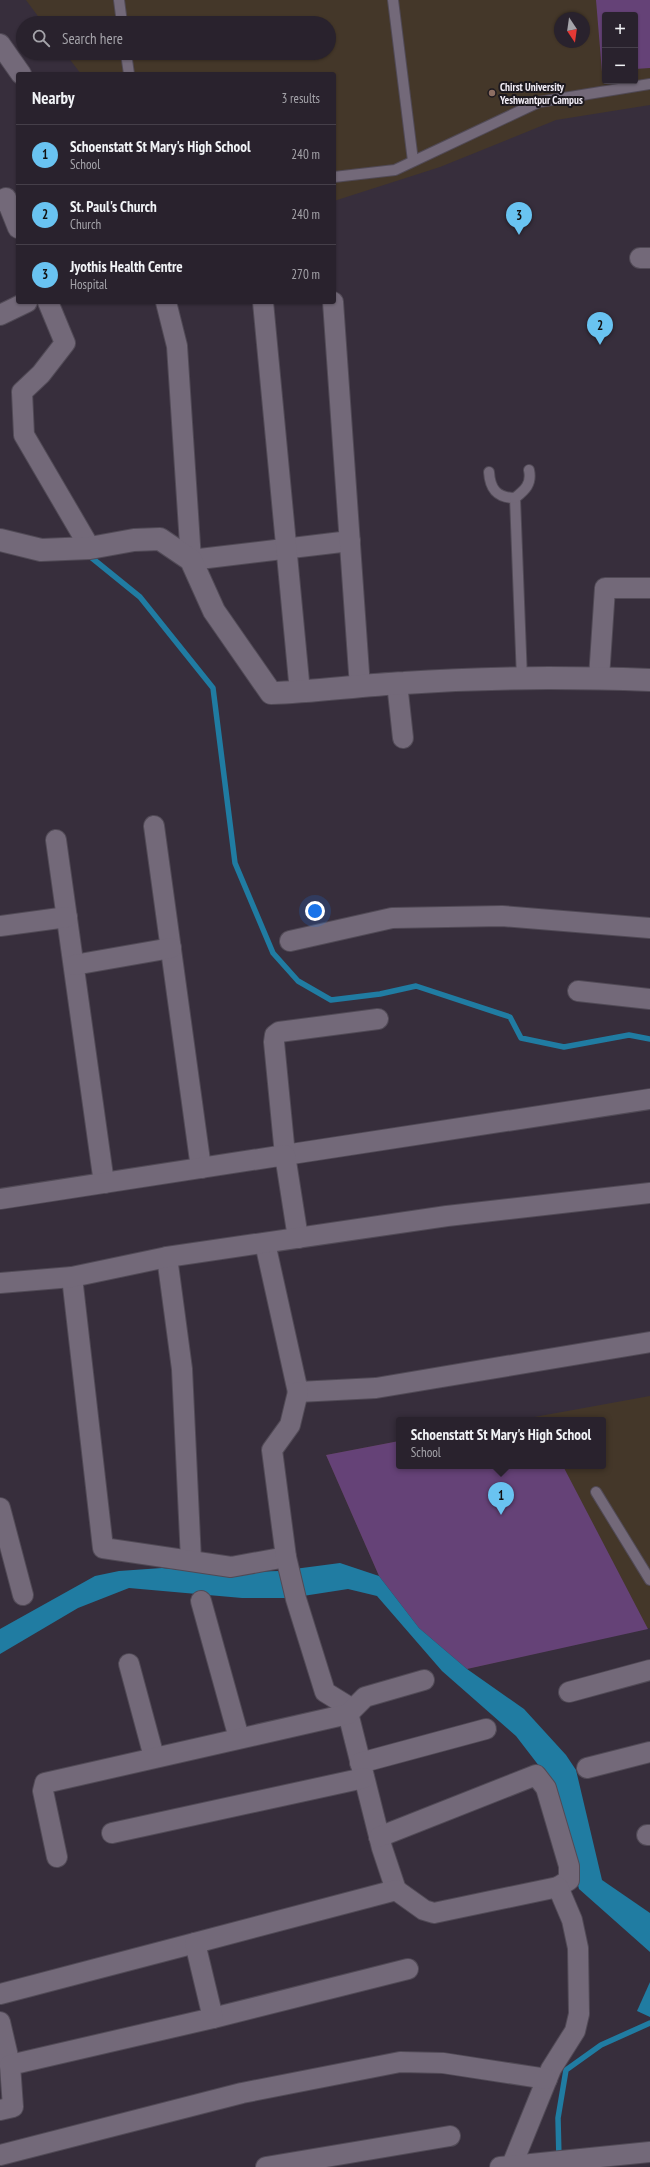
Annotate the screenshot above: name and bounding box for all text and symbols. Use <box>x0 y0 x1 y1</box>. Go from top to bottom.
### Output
north arrow <box>554 12 590 48</box>
map controls <box>602 12 638 84</box>
button: + <box>602 12 638 48</box>
search box <box>16 16 336 60</box>
icon: search <box>30 27 52 49</box>
text: Search here <box>62 29 123 48</box>
button: − <box>602 48 638 84</box>
place label: Chirst University Yeshwantpur Campus <box>499 80 583 107</box>
text: Nearby <box>32 87 75 109</box>
marker: Chirst University Yeshwantpur Campus <box>487 88 497 98</box>
text: 3 results <box>281 90 320 107</box>
text: Schoenstatt St Mary's High School <box>70 137 251 156</box>
text: 1 <box>42 146 48 163</box>
text: 240 m <box>291 146 320 163</box>
text: School <box>70 156 100 173</box>
text: St. Paul's Church <box>70 197 157 216</box>
pin: 3 <box>506 202 532 235</box>
text: 2 <box>42 206 48 223</box>
text: 240 m <box>291 206 320 223</box>
text: Church <box>70 216 101 233</box>
text: Jyothis Health Centre <box>70 257 183 276</box>
text: 3 <box>42 266 48 283</box>
text: 270 m <box>291 266 320 283</box>
text: Hospital <box>70 276 107 293</box>
pin: 2 <box>587 312 613 345</box>
your location <box>305 901 325 921</box>
popup <box>396 1417 606 1469</box>
text: Schoenstatt St Mary's High School <box>411 1425 591 1444</box>
text: School <box>411 1444 441 1461</box>
pin: 1 <box>488 1482 514 1515</box>

